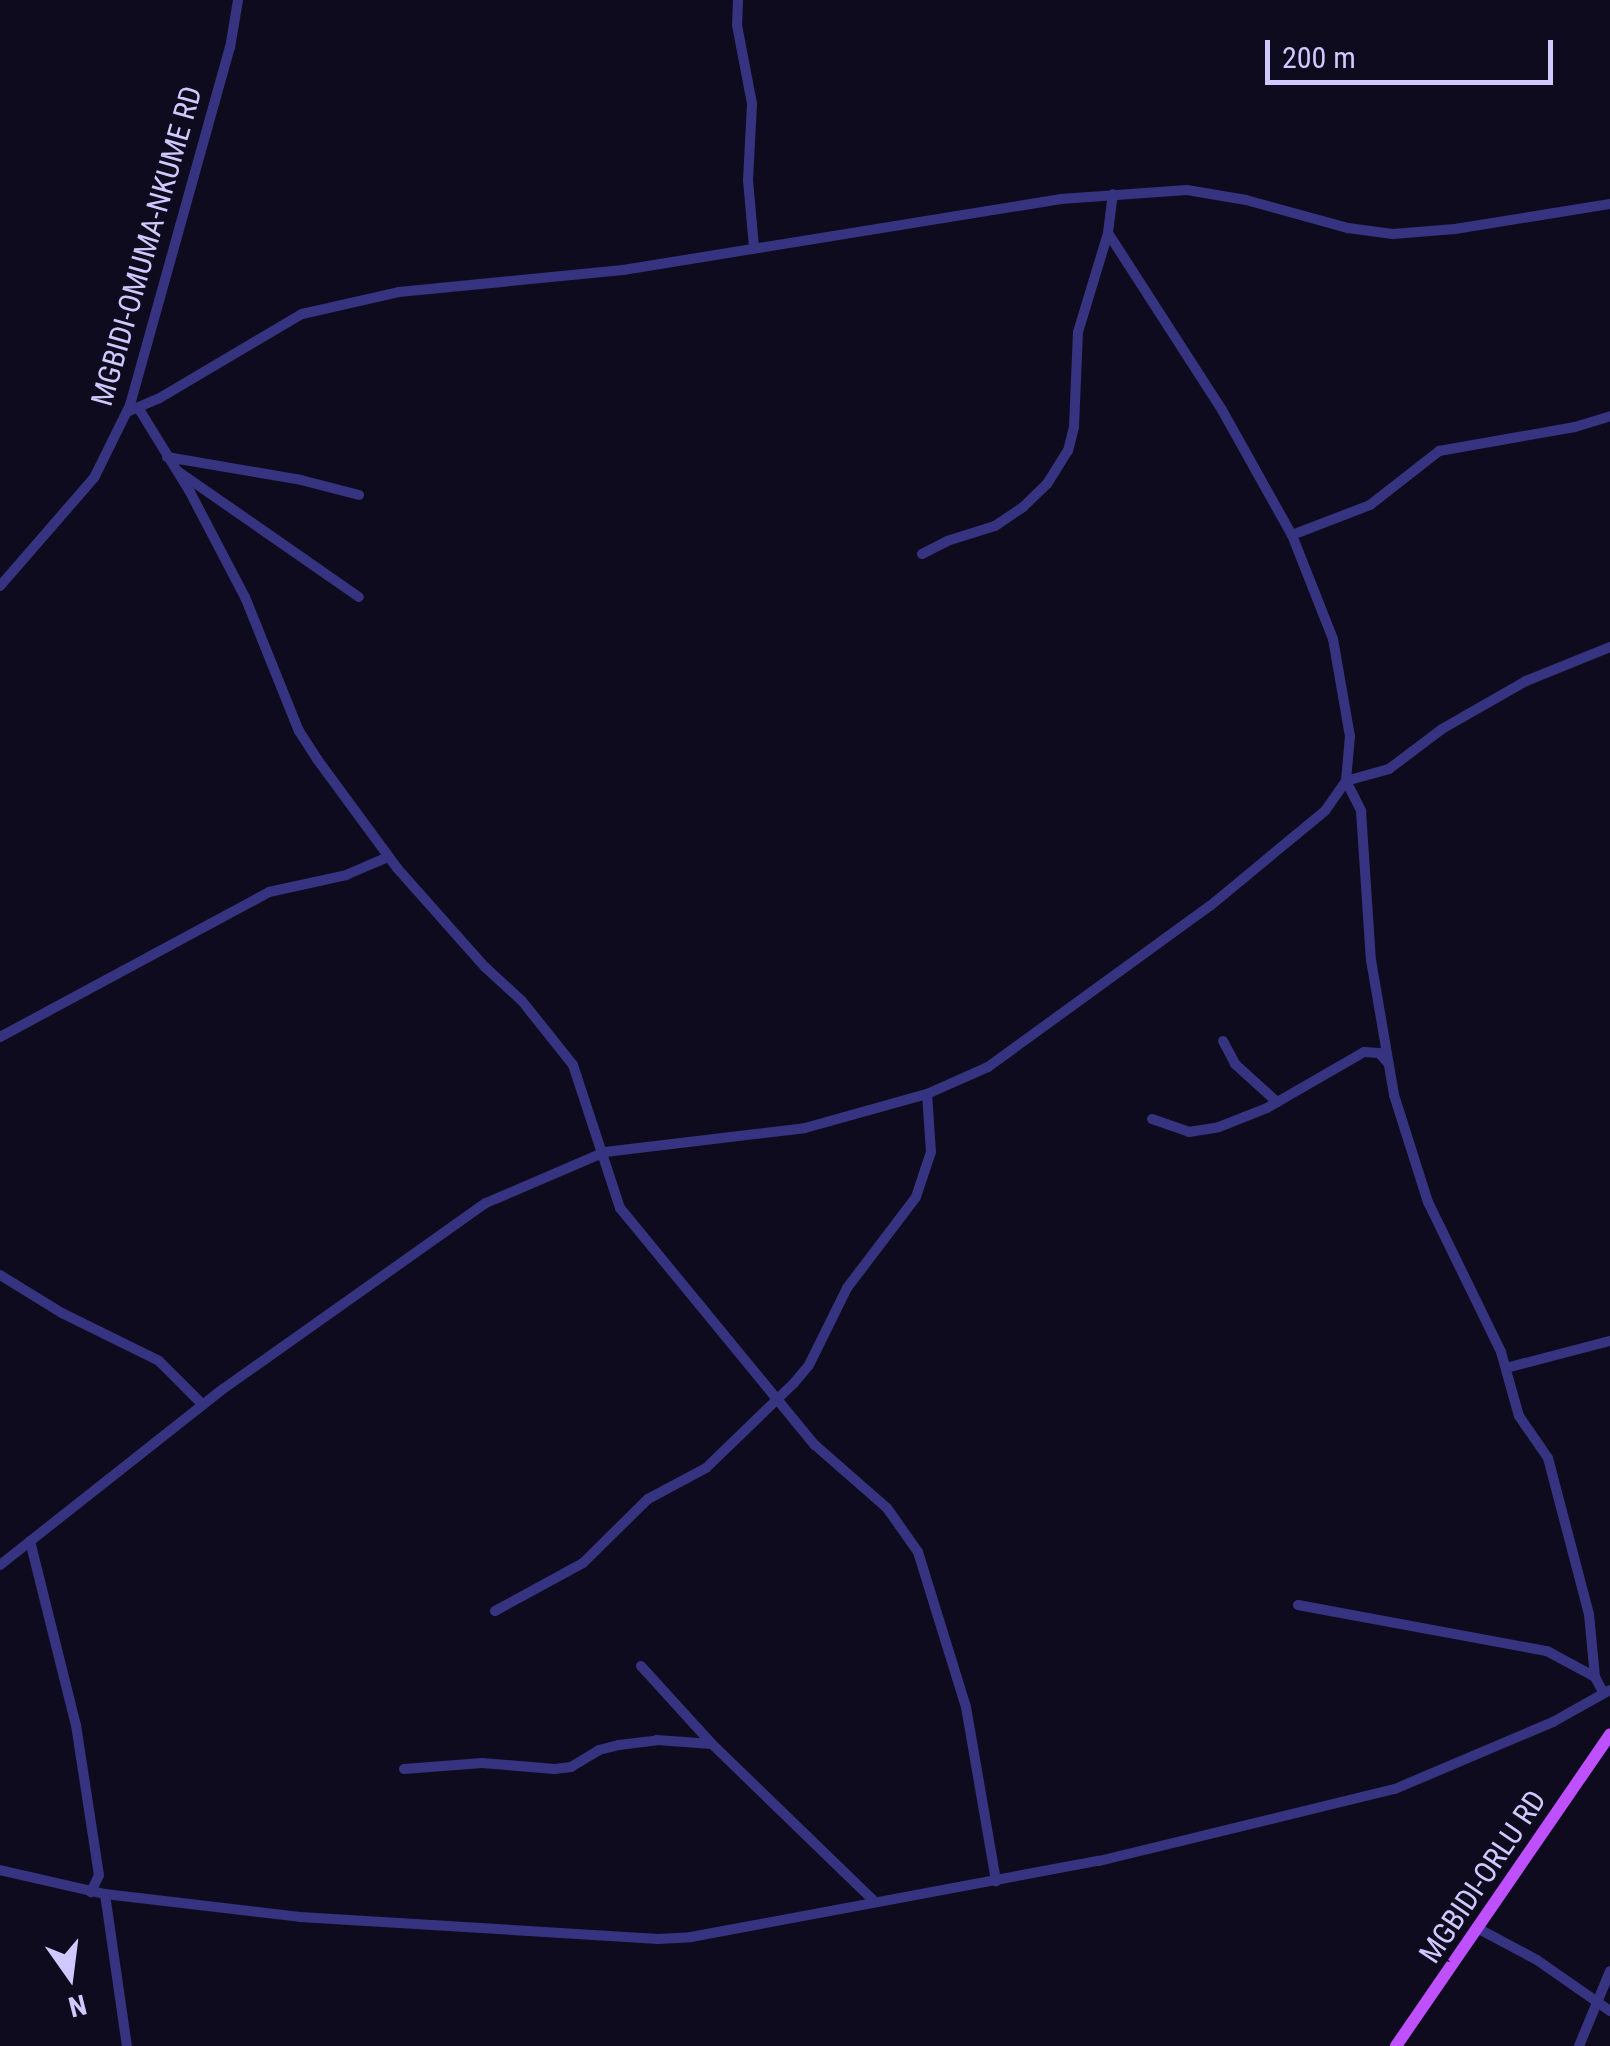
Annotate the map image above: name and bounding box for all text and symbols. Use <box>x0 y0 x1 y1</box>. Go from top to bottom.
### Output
scale bar <box>1270 20 1558 82</box>
text: 200 m <box>1282 40 1356 75</box>
street label: MGBIDI-OMUMA-NKUME RD <box>84 82 210 410</box>
street label: MGBIDI-ORLU RD <box>1412 1784 1554 1970</box>
north arrow <box>20 1926 120 2026</box>
text: N <box>65 1988 90 2024</box>

